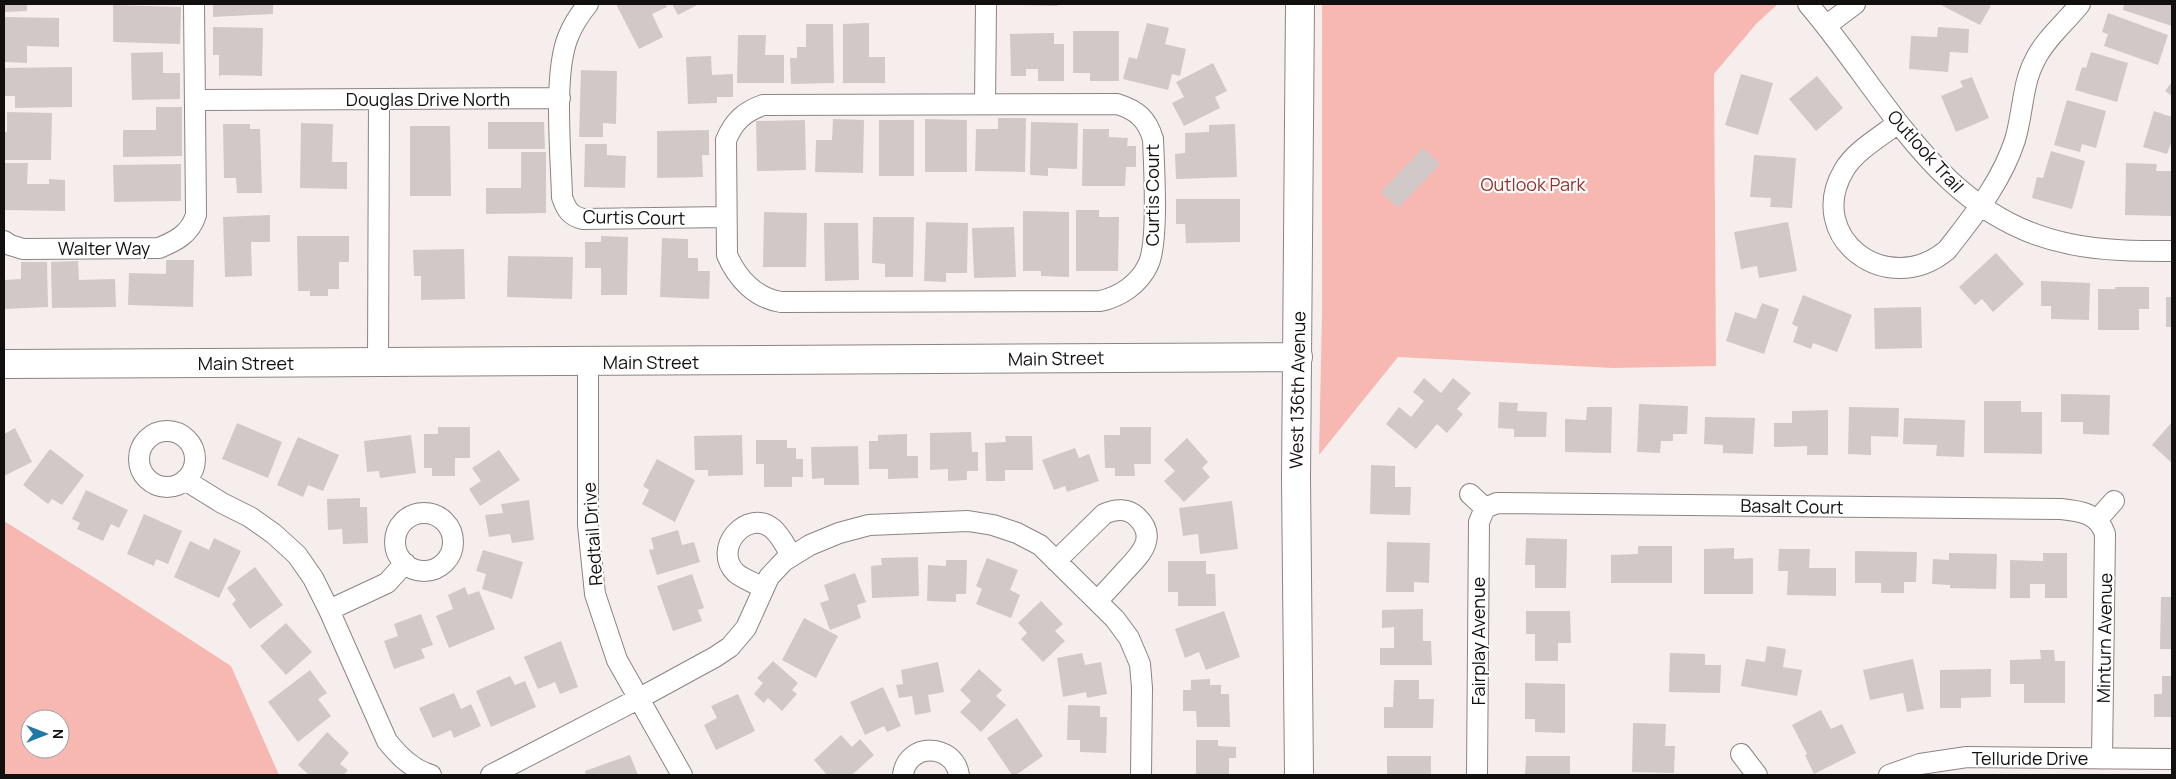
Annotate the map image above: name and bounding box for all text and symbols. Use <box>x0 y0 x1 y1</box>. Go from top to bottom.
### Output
street label: Douglas Drive North <box>346 87 510 111</box>
street label: Outlook Trail <box>1883 105 1969 197</box>
street label: Curtis Court <box>1140 144 1164 246</box>
park label: Outlook Park <box>1481 172 1586 196</box>
street label: Curtis Court <box>583 204 685 230</box>
street label: Walter Way <box>58 236 151 260</box>
street label: West 136th Avenue <box>1284 311 1310 469</box>
street label: Main Street <box>1008 345 1104 371</box>
street label: Main Street <box>603 350 699 374</box>
street label: Main Street <box>198 351 294 375</box>
street label: Redtail Drive <box>576 481 608 587</box>
street label: Basalt Court <box>1740 493 1844 519</box>
street label: Minturn Avenue <box>2091 573 2117 703</box>
street label: Fairplay Avenue <box>1466 577 1490 705</box>
north arrow <box>20 709 70 759</box>
text: N <box>49 729 68 739</box>
street label: Telluride Drive <box>1972 746 2088 770</box>

